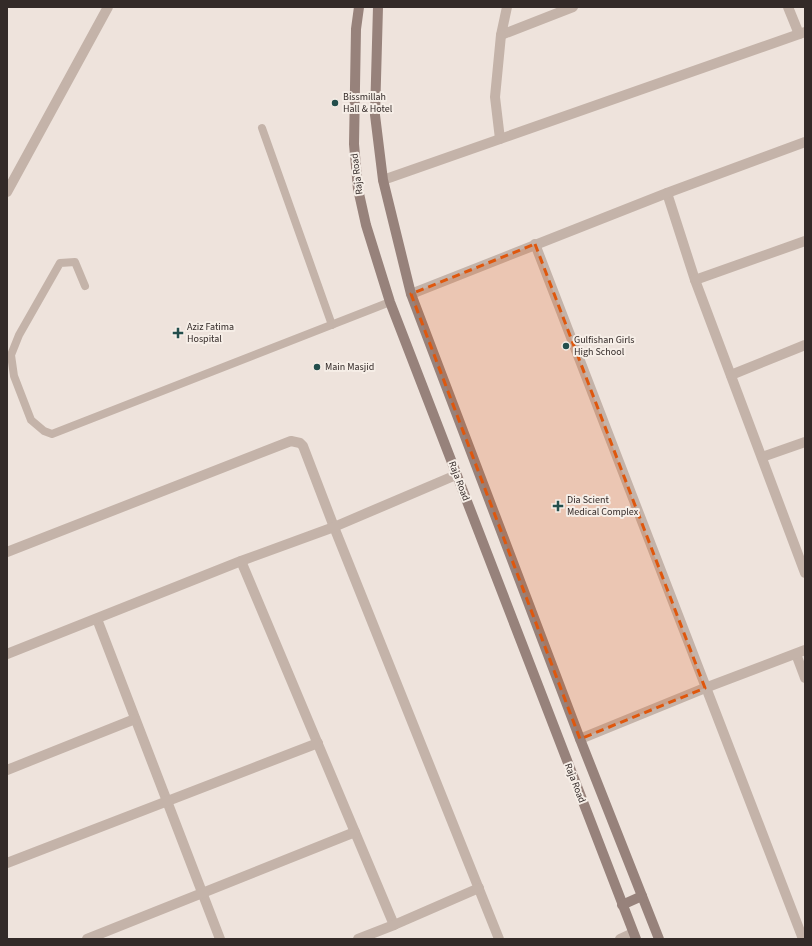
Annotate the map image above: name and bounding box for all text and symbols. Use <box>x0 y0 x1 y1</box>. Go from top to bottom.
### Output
place label: Bissmillah Hall & Hotel <box>343 90 393 116</box>
marker: Bissmillah Hall & Hotel <box>330 98 340 108</box>
street label: Raja Road <box>348 152 366 196</box>
place label: Aziz Fatima Hospital <box>187 320 234 346</box>
marker: Aziz Fatima Hospital <box>172 327 184 339</box>
place label: Gulfishan Girls High School <box>574 333 635 359</box>
marker: Gulfishan Girls High School <box>561 341 571 351</box>
place label: Main Masjid <box>325 360 374 374</box>
marker: Main Masjid <box>312 362 322 372</box>
street label: Raja Road <box>445 459 473 503</box>
place label: Dia Scient Medical Complex <box>567 493 639 519</box>
marker: Dia Scient Medical Complex <box>552 500 564 512</box>
street label: Raja Road <box>561 761 589 805</box>

